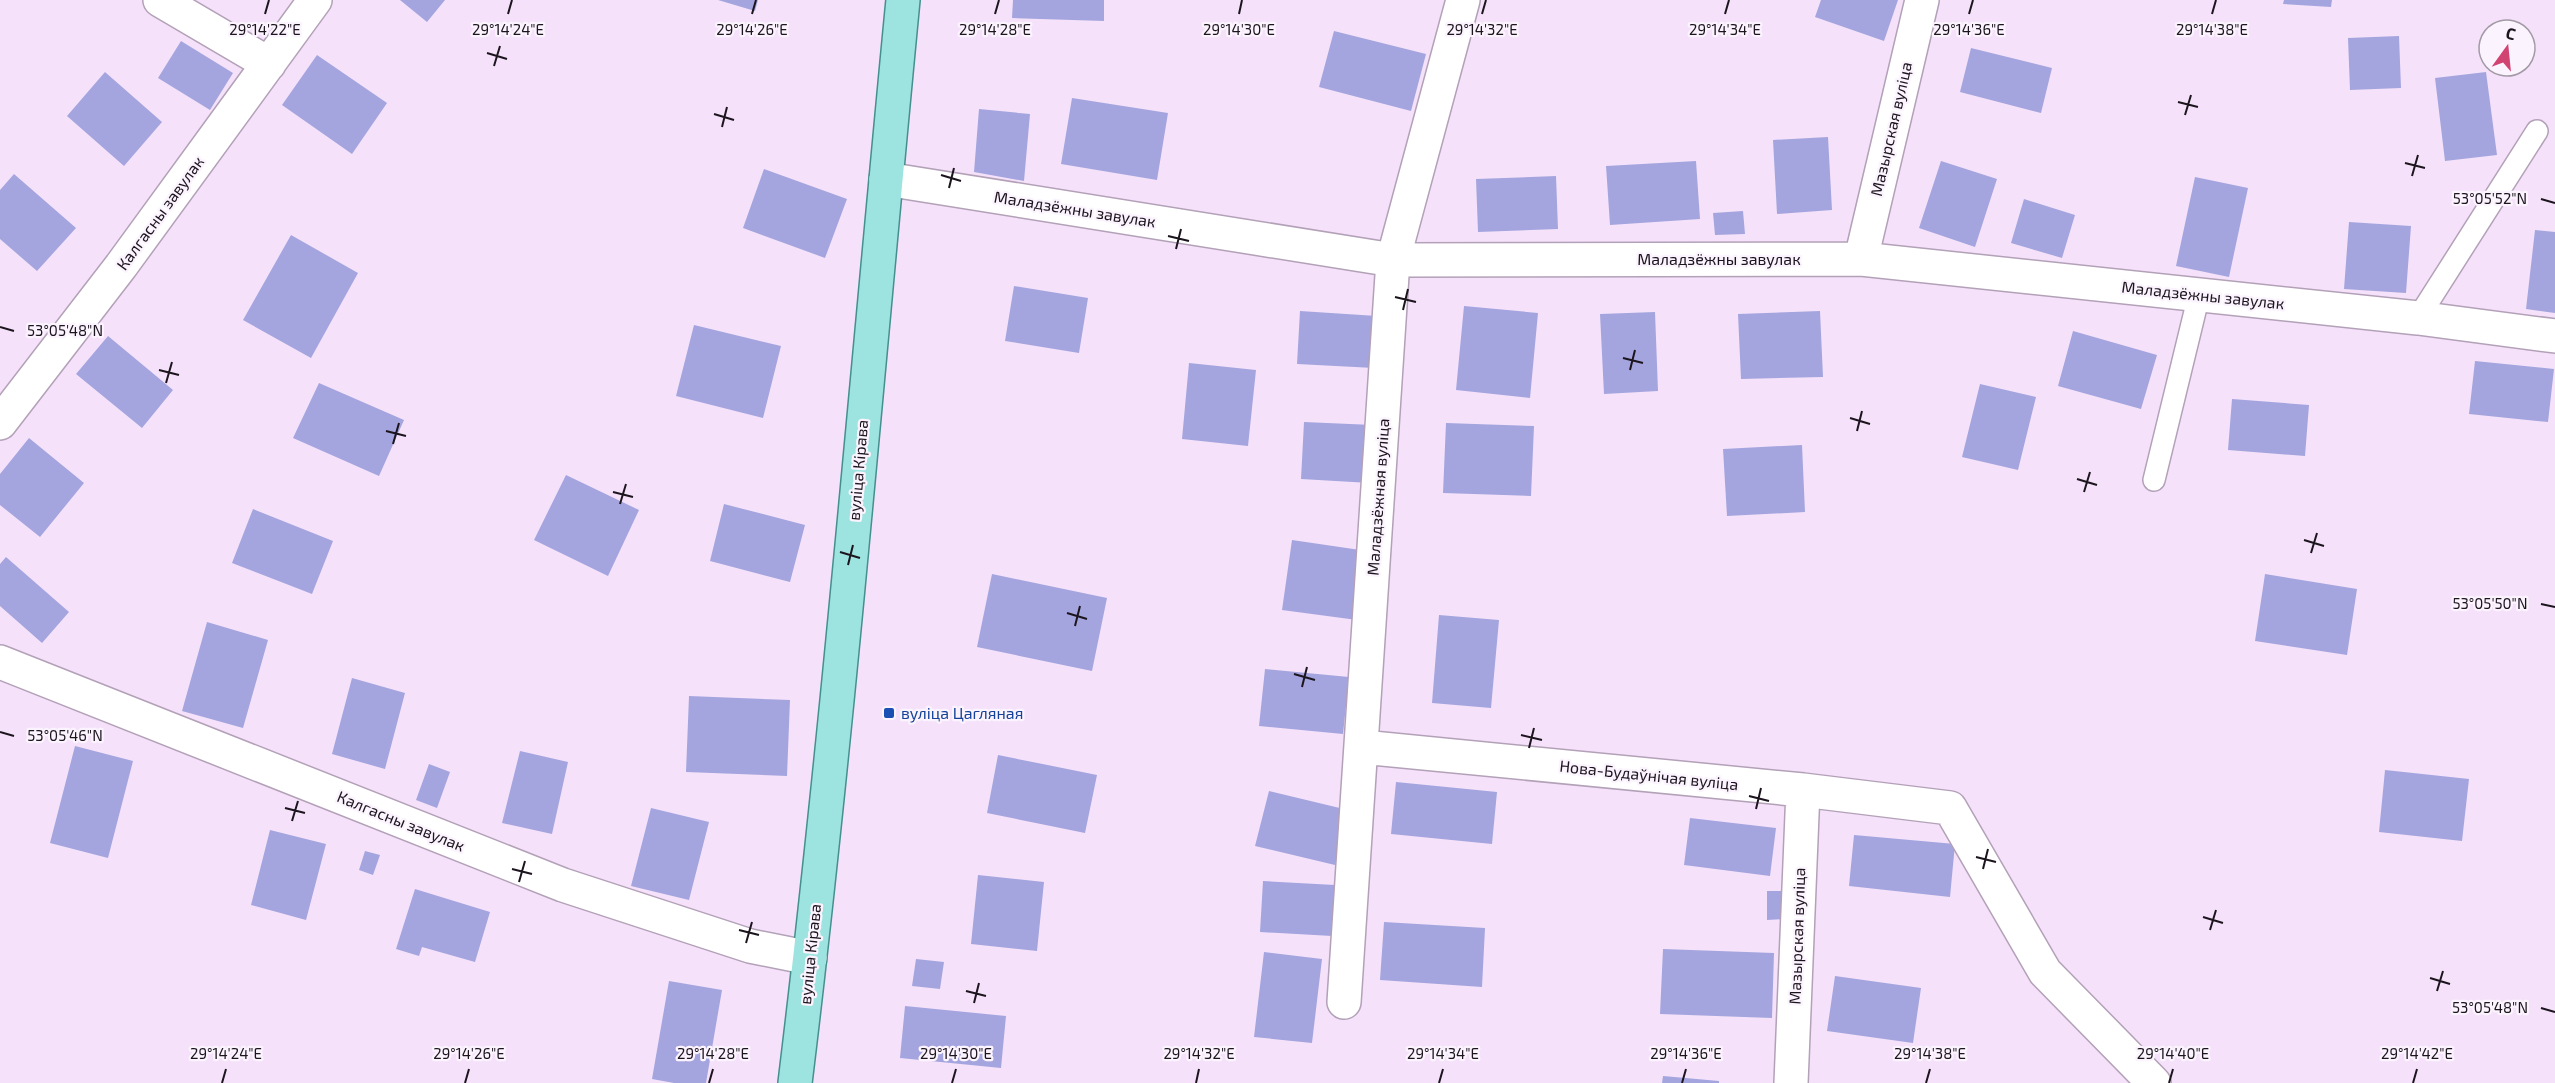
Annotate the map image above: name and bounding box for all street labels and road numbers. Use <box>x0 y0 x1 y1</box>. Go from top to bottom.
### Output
street label: Мазырская вуліца <box>1866 60 1916 198</box>
street label: Калгасны завулак <box>112 152 208 274</box>
street label: Маладзёжны завулак <box>993 186 1158 232</box>
street label: Маладзёжны завулак <box>1637 249 1801 269</box>
street label: Маладзёжны завулак <box>2121 277 2286 314</box>
street label: Маладзёжная вуліца <box>1363 418 1393 576</box>
street label: вуліца Кірава <box>844 419 872 521</box>
street label: Нова-Будаўнічая вуліца <box>1559 756 1739 794</box>
street label: Калгасны завулак <box>334 786 468 856</box>
street label: Мазырская вуліца <box>1785 867 1809 1005</box>
street label: вуліца Кірава <box>795 903 825 1005</box>

